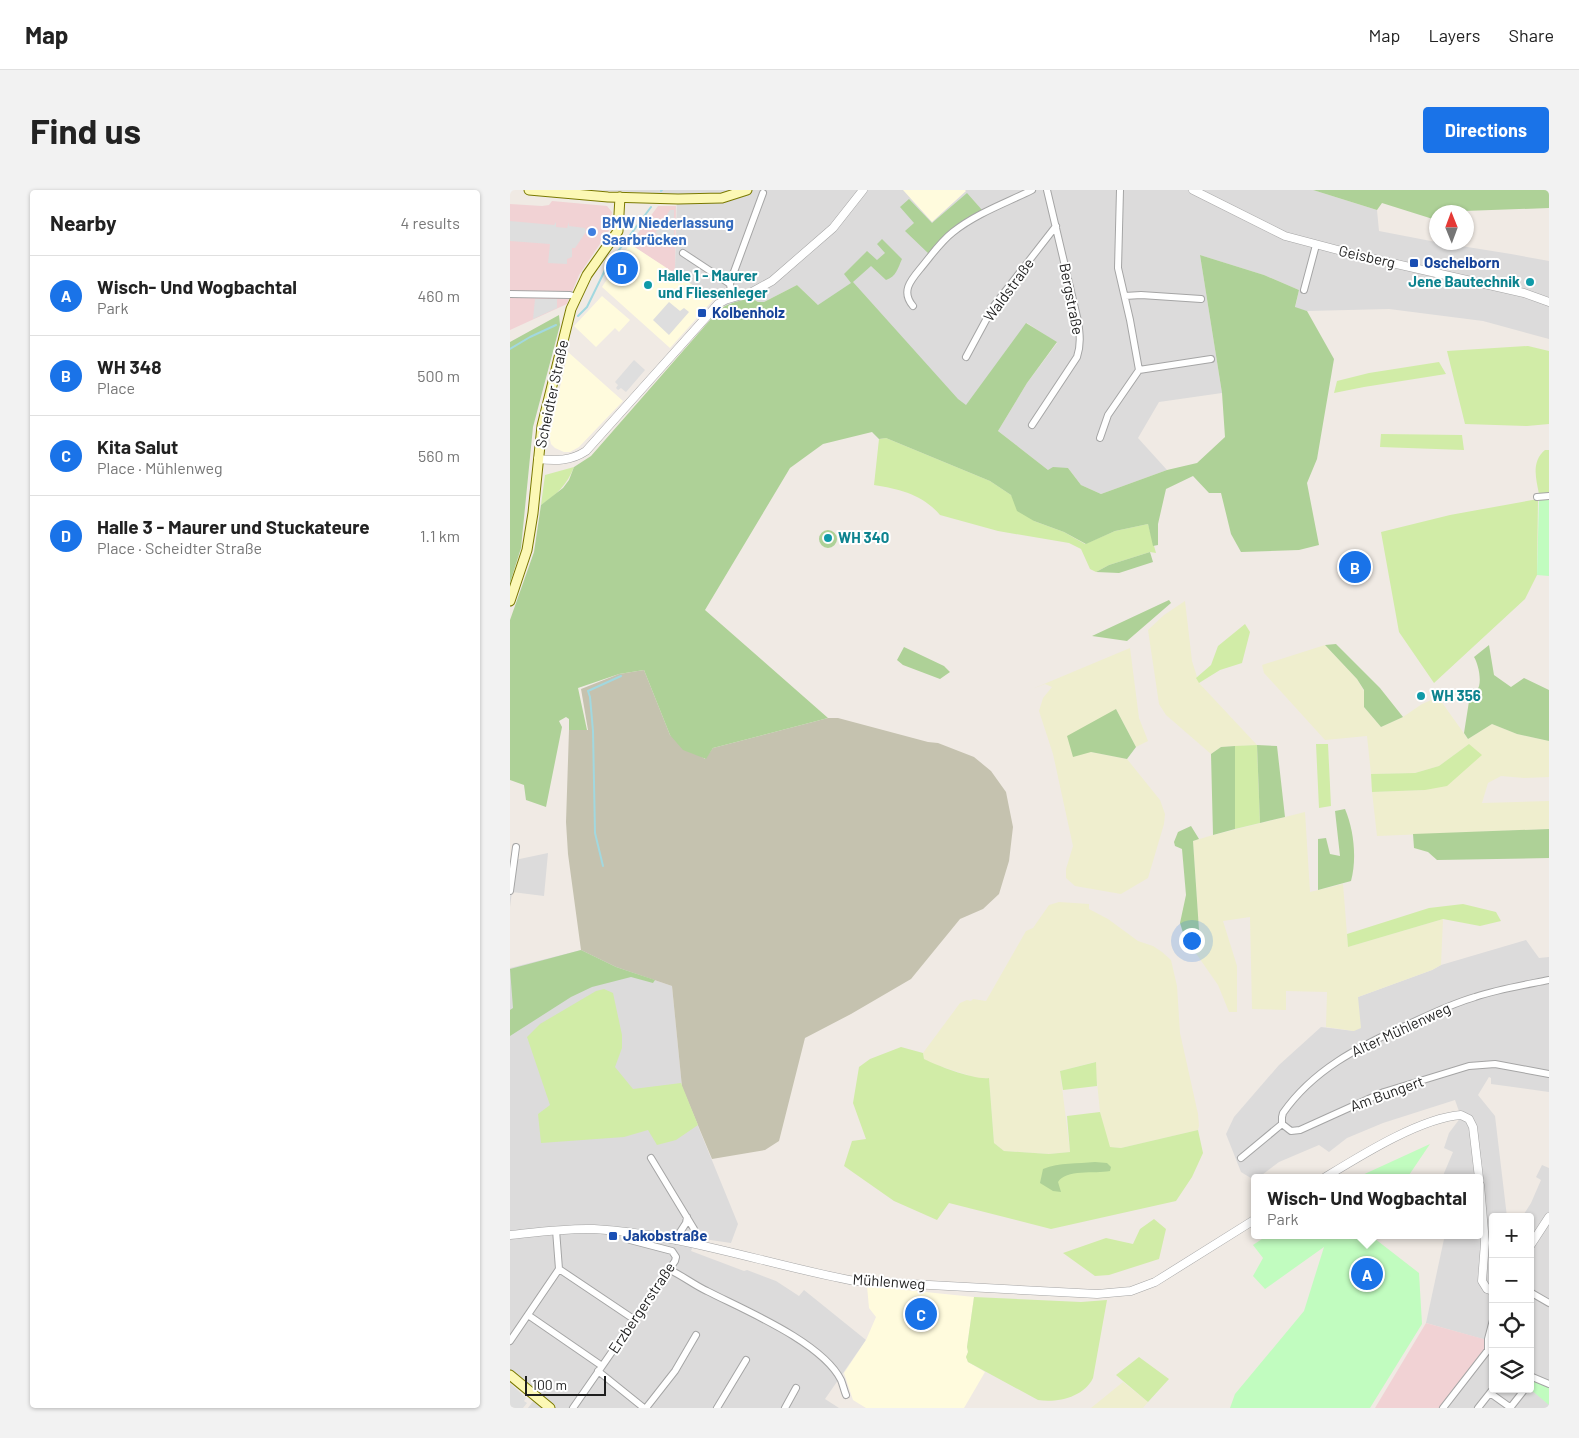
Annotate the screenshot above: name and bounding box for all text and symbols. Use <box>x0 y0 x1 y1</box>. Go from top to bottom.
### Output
text: Map <box>25 20 68 49</box>
text: Map <box>1368 24 1400 46</box>
text: Layers <box>1428 24 1481 46</box>
text: Share <box>1509 24 1554 46</box>
button: Directions <box>1423 107 1549 153</box>
text: Find us <box>30 109 141 151</box>
north arrow <box>1429 205 1474 250</box>
text: Nearby <box>50 210 116 235</box>
text: 4 results <box>400 213 460 232</box>
place label: BMW Niederlassung Saarbrücken <box>602 213 734 248</box>
marker: BMW Niederlassung Saarbrücken <box>586 226 598 238</box>
street label: Geisberg <box>1337 241 1397 271</box>
pin: D <box>606 249 638 287</box>
place label: Oschelborn <box>1424 253 1500 271</box>
street label: Waldstraße <box>979 254 1037 325</box>
marker: Oschelborn <box>1408 257 1420 269</box>
street label: Bergstraße <box>1056 261 1088 336</box>
place label: Halle 1 - Maurer und Fliesenleger <box>658 266 768 301</box>
place label: Jene Bautechnik <box>1408 272 1520 290</box>
text: Wisch- Und Wogbachtal <box>97 275 297 298</box>
marker: Jene Bautechnik <box>1524 276 1536 288</box>
marker: Halle 1 - Maurer und Fliesenleger <box>642 279 654 291</box>
text: A <box>61 286 71 305</box>
text: 460 m <box>417 286 460 305</box>
text: Park <box>97 298 128 317</box>
place label: Kolbenholz <box>712 303 785 321</box>
marker: Kolbenholz <box>696 307 708 319</box>
street label: Scheidter Straße <box>531 338 571 449</box>
text: WH 348 <box>97 355 161 378</box>
text: B <box>61 366 71 385</box>
text: 500 m <box>417 366 460 385</box>
text: Place <box>97 378 135 397</box>
text: Kita Salut <box>97 435 178 458</box>
text: C <box>61 446 71 465</box>
text: 560 m <box>418 446 460 465</box>
text: Place · Mühlenweg <box>97 458 223 477</box>
text: Halle 3 - Maurer und Stuckateure <box>97 515 370 538</box>
text: D <box>61 526 71 545</box>
text: 1.1 km <box>420 526 460 545</box>
place label: WH 340 <box>838 528 889 546</box>
marker: WH 340 <box>822 532 834 544</box>
text: Place · Scheidter Straße <box>97 538 262 557</box>
pin: B <box>1339 548 1371 586</box>
place label: WH 356 <box>1431 686 1481 704</box>
marker: WH 356 <box>1415 690 1427 702</box>
your location <box>1179 928 1205 954</box>
street label: Alter Mühlenweg <box>1348 998 1453 1060</box>
street label: Am Bungert <box>1347 1071 1426 1115</box>
popup <box>1251 1174 1483 1239</box>
text: Wisch- Und Wogbachtal <box>1267 1186 1467 1209</box>
text: Park <box>1267 1209 1299 1228</box>
map controls <box>1489 1213 1534 1393</box>
button: + <box>1489 1213 1534 1258</box>
place label: Jakobstraße <box>623 1226 707 1244</box>
marker: Jakobstraße <box>607 1230 619 1242</box>
pin: A <box>1351 1255 1383 1293</box>
street label: Erzbergerstraße <box>604 1258 678 1356</box>
button: − <box>1489 1258 1534 1303</box>
street label: Mühlenweg <box>852 1269 926 1293</box>
pin: C <box>905 1295 937 1333</box>
button: locate <box>1489 1303 1534 1348</box>
button: layers <box>1489 1348 1534 1393</box>
scale bar <box>525 1373 606 1396</box>
text: 100 m <box>532 1376 567 1393</box>

